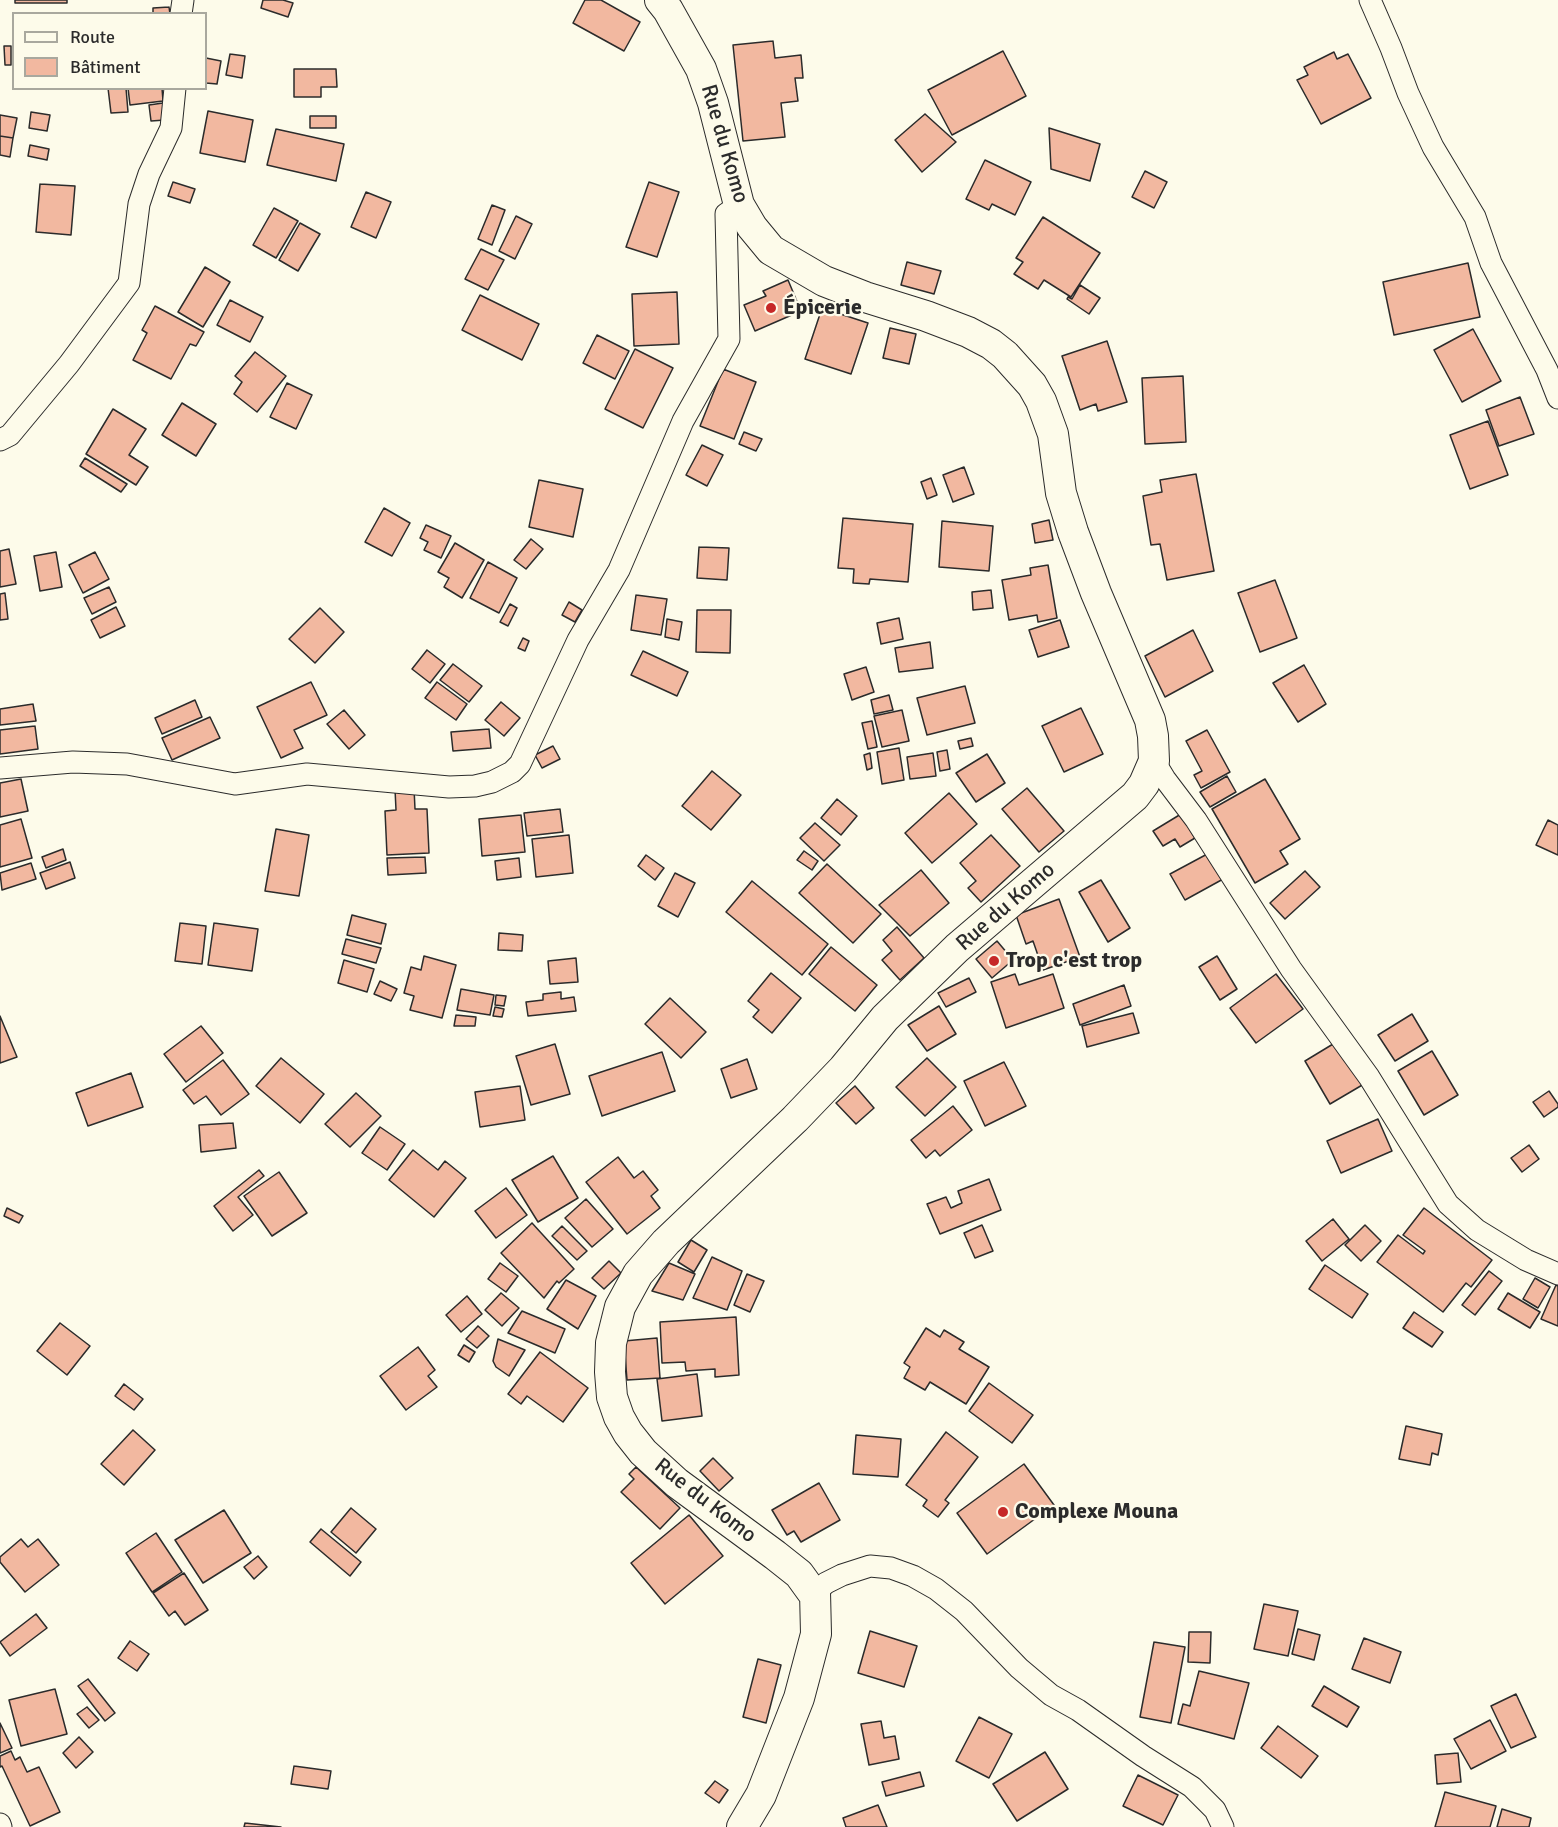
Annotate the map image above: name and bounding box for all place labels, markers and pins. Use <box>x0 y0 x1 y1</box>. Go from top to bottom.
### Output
place label: Épicerie <box>783 295 862 321</box>
marker: Épicerie <box>764 301 778 315</box>
place label: Trop c'est trop <box>1006 948 1142 974</box>
marker: Trop c'est trop <box>987 954 1001 968</box>
place label: Complexe Mouna <box>1015 1499 1178 1525</box>
marker: Complexe Mouna <box>996 1505 1010 1519</box>

